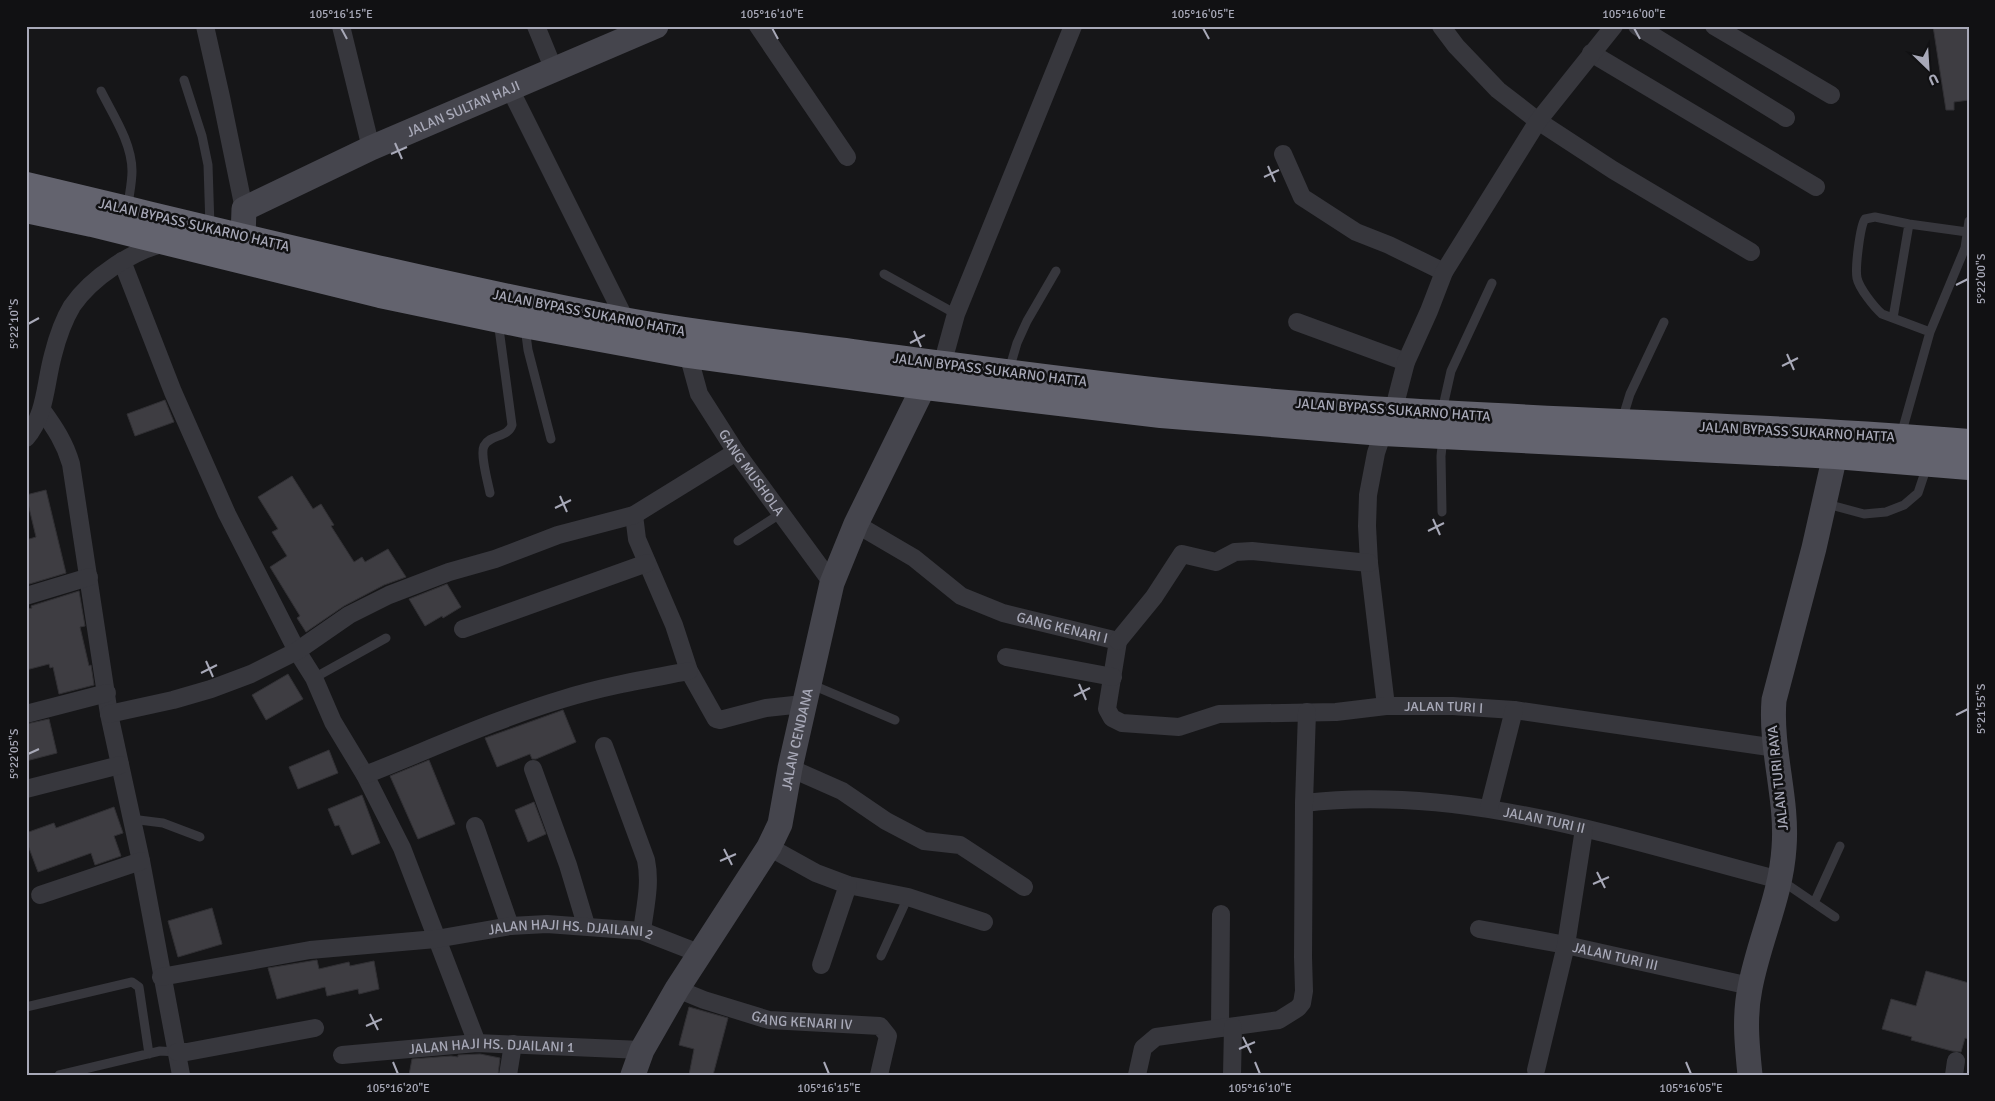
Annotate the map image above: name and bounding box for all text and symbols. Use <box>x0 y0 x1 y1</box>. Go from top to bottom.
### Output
text: 105°16'15"E <box>309 7 373 22</box>
text: 105°16'10"E <box>740 7 804 22</box>
text: 105°16'05"E <box>1171 7 1235 22</box>
text: 105°16'00"E <box>1602 7 1666 22</box>
north arrow <box>1902 42 1952 92</box>
text: U <box>1925 70 1941 89</box>
street label: JALAN SULTAN HAJI <box>404 77 522 140</box>
street label: JALAN BYPASS SUKARNO HATTA <box>97 195 292 255</box>
text: 5°22'00"S <box>1974 253 1989 304</box>
street label: JALAN BYPASS SUKARNO HATTA <box>491 286 687 340</box>
text: 5°22'10"S <box>7 298 22 349</box>
street label: JALAN BYPASS SUKARNO HATTA <box>892 350 1089 390</box>
street label: JALAN BYPASS SUKARNO HATTA <box>1295 395 1492 425</box>
street label: JALAN BYPASS SUKARNO HATTA <box>1699 418 1896 446</box>
street label: GANG MUSHOLA <box>715 426 788 519</box>
street label: GANG KENARI I <box>1015 608 1110 647</box>
text: 5°21'55"S <box>1974 683 1989 734</box>
street label: JALAN CENDANA <box>778 686 816 792</box>
street label: JALAN TURI I <box>1404 698 1484 716</box>
street label: JALAN TURI RAYA <box>1764 724 1792 832</box>
text: 5°22'05"S <box>7 728 22 779</box>
street label: JALAN TURI II <box>1502 803 1587 837</box>
street label: JALAN HAJI HS. DJAILANI 2 <box>487 915 656 943</box>
street label: JALAN TURI III <box>1571 938 1660 974</box>
street label: GANG KENARI IV <box>749 1007 853 1033</box>
street label: JALAN HAJI HS. DJAILANI 1 <box>408 1034 575 1058</box>
text: 105°16'20"E <box>366 1081 430 1096</box>
text: 105°16'15"E <box>797 1081 861 1096</box>
text: 105°16'10"E <box>1228 1081 1292 1096</box>
text: 105°16'05"E <box>1659 1081 1723 1096</box>

